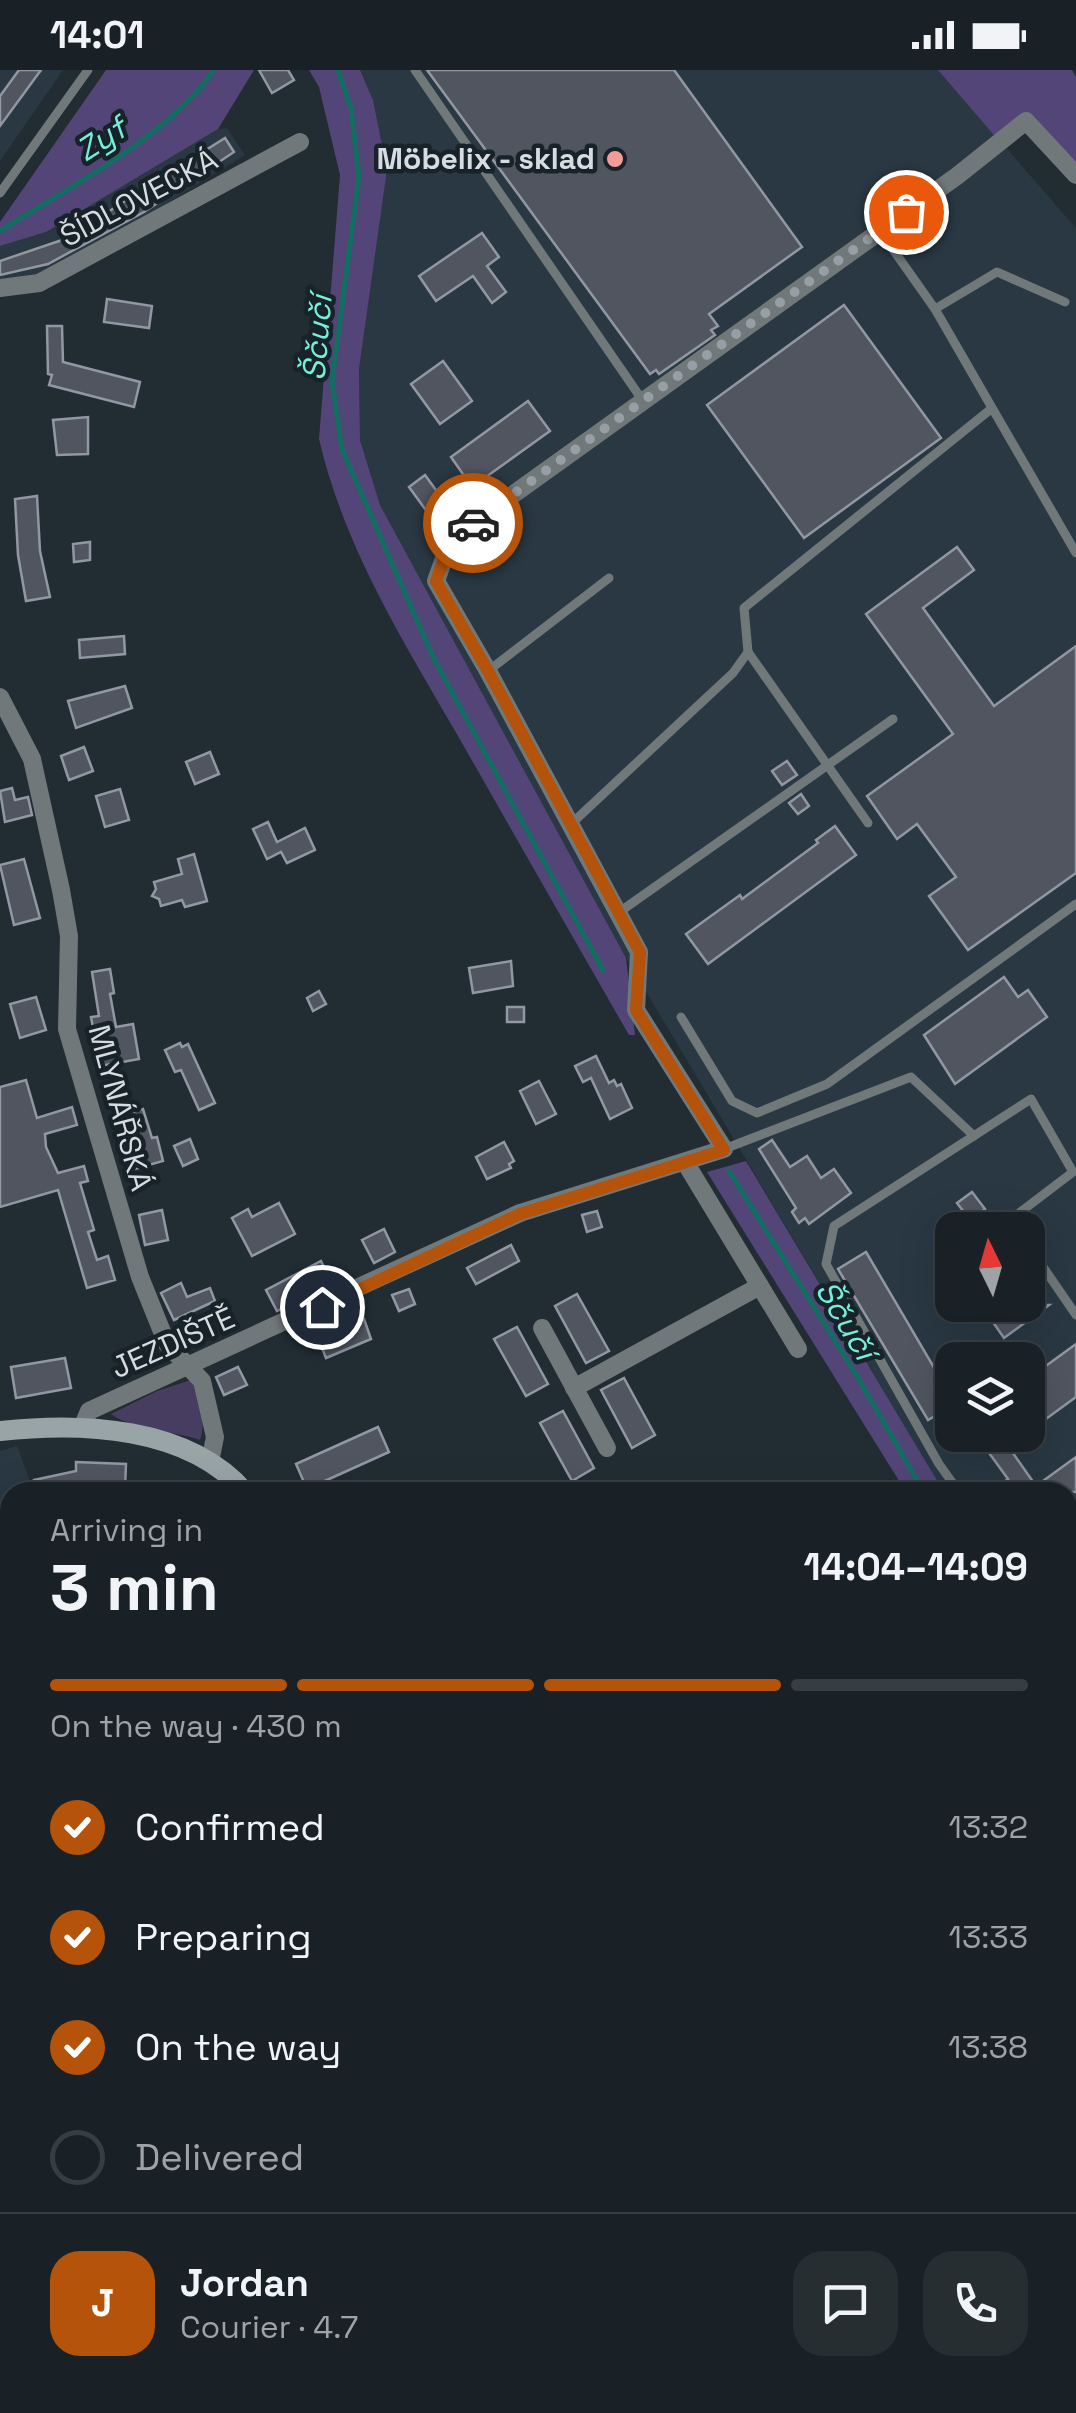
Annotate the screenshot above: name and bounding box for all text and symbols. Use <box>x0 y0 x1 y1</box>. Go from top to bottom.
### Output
text: 14:01 <box>50 11 144 59</box>
water label: Zyf <box>68 105 138 170</box>
place label: Möbelix - sklad <box>377 139 595 178</box>
street label: ŠÍDLOVECKÁ <box>53 140 224 255</box>
marker: Möbelix - sklad <box>604 148 626 170</box>
pin <box>864 170 949 255</box>
icon: bag <box>879 185 934 240</box>
water label: Ščučí <box>293 288 341 382</box>
courier <box>423 473 523 573</box>
icon: car <box>446 496 501 551</box>
street label: MLYNÁŘSKÁ <box>80 1021 161 1195</box>
north arrow <box>935 1212 1045 1322</box>
map controls <box>935 1212 1045 1452</box>
pin <box>280 1265 365 1350</box>
water label: Ščučí <box>807 1273 888 1372</box>
icon: home <box>295 1280 350 1335</box>
street label: JEZDIŠTĚ <box>105 1298 241 1387</box>
button: layers <box>935 1342 1045 1452</box>
text: Arriving in <box>50 1510 203 1550</box>
text: 14:04–14:09 <box>804 1543 1028 1591</box>
text: 3 min <box>50 1546 219 1629</box>
text: On the way · 430 m <box>50 1706 342 1746</box>
icon: check <box>50 1800 105 1855</box>
text: Confirmed <box>135 1803 325 1851</box>
text: 13:32 <box>949 1807 1028 1847</box>
icon: check <box>50 1910 105 1965</box>
text: Preparing <box>135 1913 312 1961</box>
text: 13:33 <box>949 1917 1028 1957</box>
icon: check <box>50 2020 105 2075</box>
text: On the way <box>135 2023 341 2071</box>
text: 13:38 <box>948 2027 1028 2067</box>
text: Delivered <box>135 2133 304 2181</box>
button: chat <box>793 2251 898 2356</box>
button: phone <box>923 2251 1028 2356</box>
text: Jordan <box>180 2259 309 2307</box>
text: J <box>91 2279 114 2327</box>
text: Courier · 4.7 <box>180 2307 358 2347</box>

